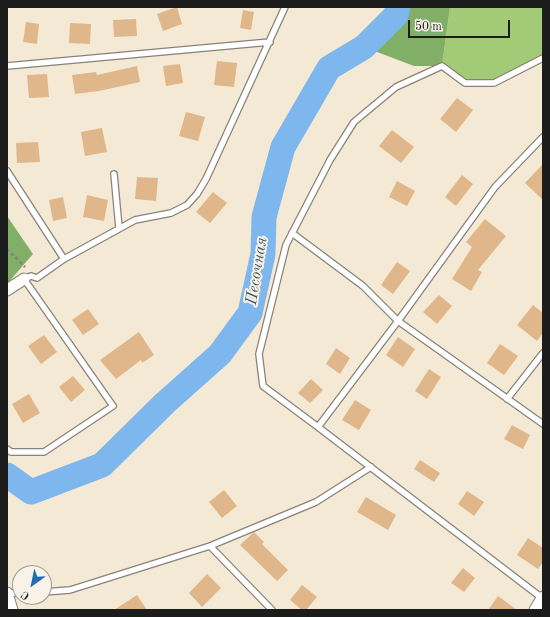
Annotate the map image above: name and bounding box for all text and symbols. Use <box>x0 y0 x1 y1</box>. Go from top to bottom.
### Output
scale bar <box>410 12 512 38</box>
text: 50 m <box>415 21 442 33</box>
water label: Песочная <box>242 236 272 306</box>
north arrow <box>12 565 52 605</box>
text: С <box>20 588 32 601</box>

